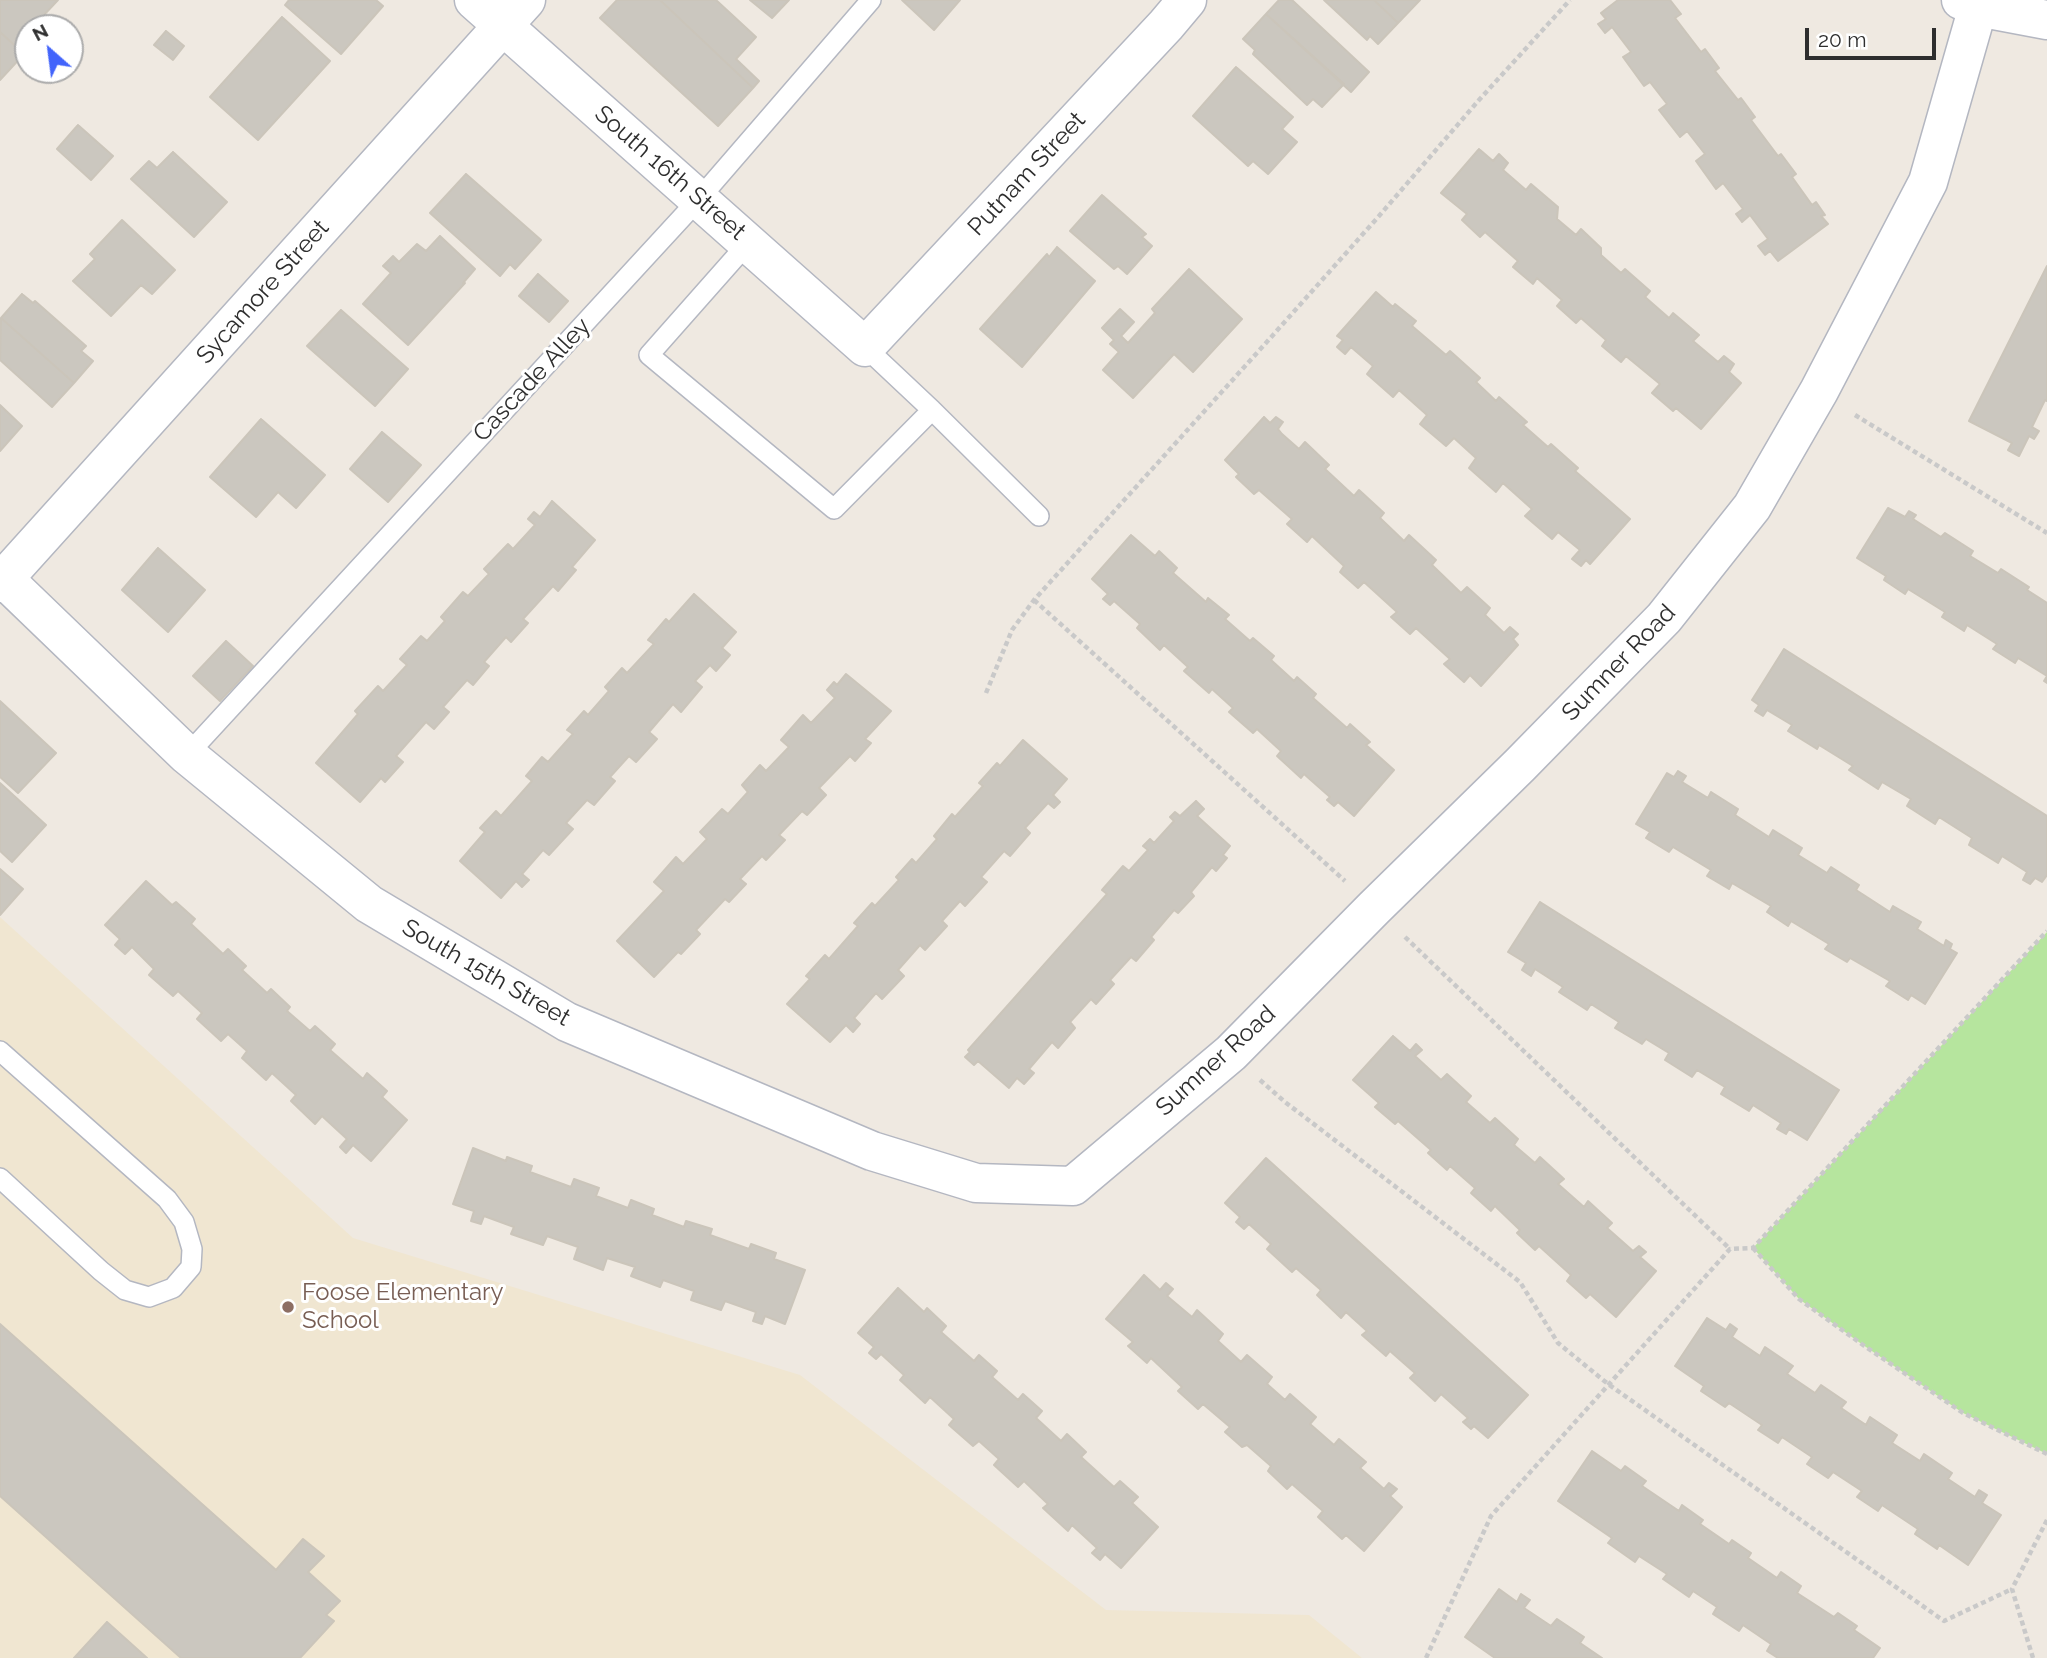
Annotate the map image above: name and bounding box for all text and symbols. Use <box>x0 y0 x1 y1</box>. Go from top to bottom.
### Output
north arrow <box>14 14 84 84</box>
scale bar <box>1809 14 1940 58</box>
text: N <box>29 19 52 45</box>
text: 20 m <box>1818 27 1866 52</box>
street label: South 16th Street <box>589 100 751 246</box>
street label: Putnam Street <box>962 106 1092 242</box>
street label: Sycamore Street <box>191 214 335 370</box>
street label: Cascade Alley <box>467 312 597 448</box>
street label: Sumner Road <box>1556 599 1682 727</box>
street label: South 15th Street <box>397 913 575 1033</box>
street label: Sumner Road <box>1150 1000 1282 1122</box>
place label: Foose Elementary School <box>302 1279 504 1335</box>
marker: Foose Elementary School <box>280 1299 296 1315</box>

